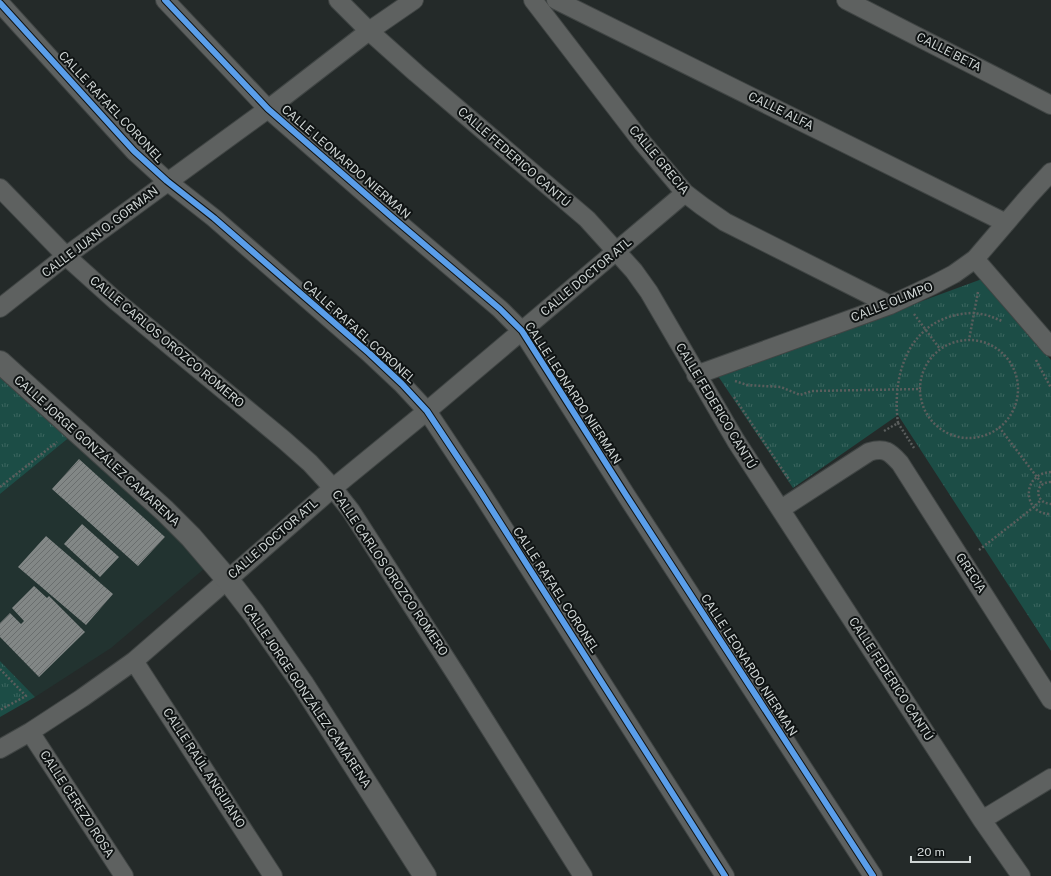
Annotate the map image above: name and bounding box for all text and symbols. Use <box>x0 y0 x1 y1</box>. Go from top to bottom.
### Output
street label: CALLE BETA <box>914 30 984 75</box>
street label: CALLE RAFAEL CORONEL <box>56 48 166 166</box>
street label: CALLE ALFA <box>746 89 816 133</box>
street label: CALLE LEONARDO NIERMAN <box>279 102 413 222</box>
street label: CALLE FEDERICO CANTÚ <box>455 104 573 210</box>
street label: CALLE GRECIA <box>626 123 692 198</box>
street label: CALLE JUAN O. GORMAN <box>39 184 161 280</box>
street label: CALLE DOCTOR ATL <box>538 235 634 319</box>
street label: CALLE CARLOS OROZCO ROMERO <box>87 273 247 411</box>
street label: CALLE RAFAEL CORONEL <box>300 278 418 386</box>
street label: CALLE OLIMPO <box>849 279 935 325</box>
street label: CALLE LEONARDO NIERMAN <box>522 320 624 466</box>
street label: CALLE FEDERICO CANTÚ <box>673 341 759 471</box>
street label: CALLE JORGE GONZÁLEZ CAMARENA <box>11 373 183 530</box>
street label: CALLE CARLOS OROZCO ROMERO <box>329 488 451 659</box>
street label: CALLE DOCTOR ATL <box>225 496 321 582</box>
street label: CALLE RAFAEL CORONEL <box>510 524 602 656</box>
street label: GRECIA <box>953 551 989 596</box>
street label: CALLE LEONARDO NIERMAN <box>698 592 800 738</box>
street label: CALLE JORGE GONZÁLEZ CAMARENA <box>240 602 374 791</box>
street label: CALLE FEDERICO CANTÚ <box>846 615 936 743</box>
street label: CALLE RAÚL ANGUIANO <box>160 706 248 831</box>
street label: CALLE CEREZO ROSA <box>37 748 117 860</box>
scale bar <box>911 838 970 864</box>
text: 20 m <box>917 845 945 859</box>

